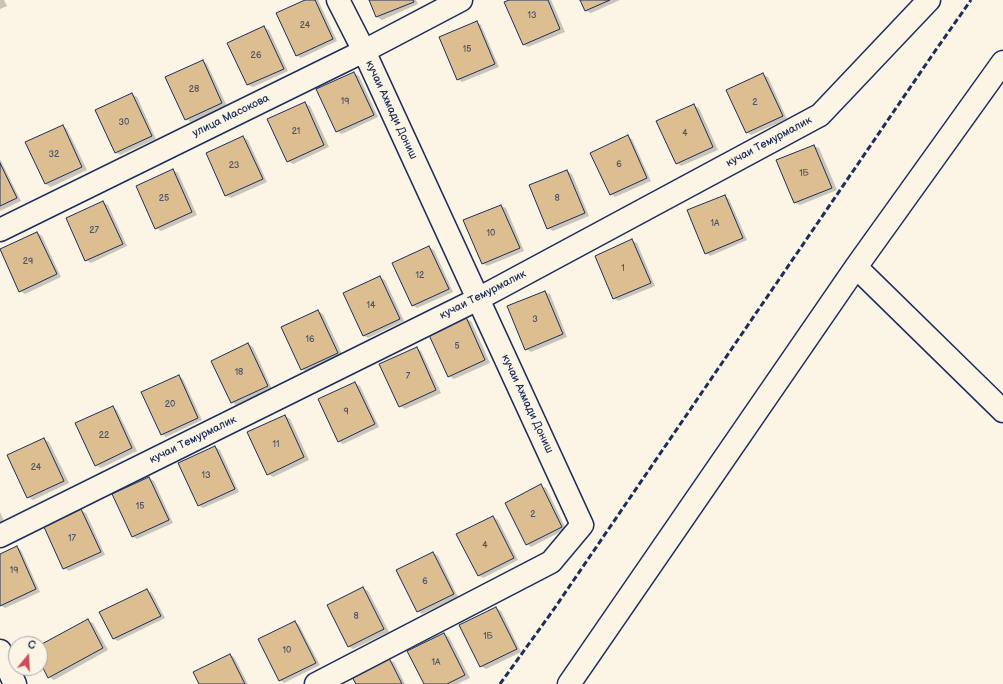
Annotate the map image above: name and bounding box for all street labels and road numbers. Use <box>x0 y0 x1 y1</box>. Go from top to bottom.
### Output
street label: кучаи Ахмади Дониш <box>362 58 420 162</box>
street label: улица Масокова <box>190 92 272 140</box>
street label: кучаи Темурмалик <box>724 114 814 170</box>
street label: кучаи Темурмалик <box>438 267 528 323</box>
street label: кучаи Ахмади Дониш <box>498 352 556 456</box>
street label: кучаи Темурмалик <box>147 413 239 467</box>

